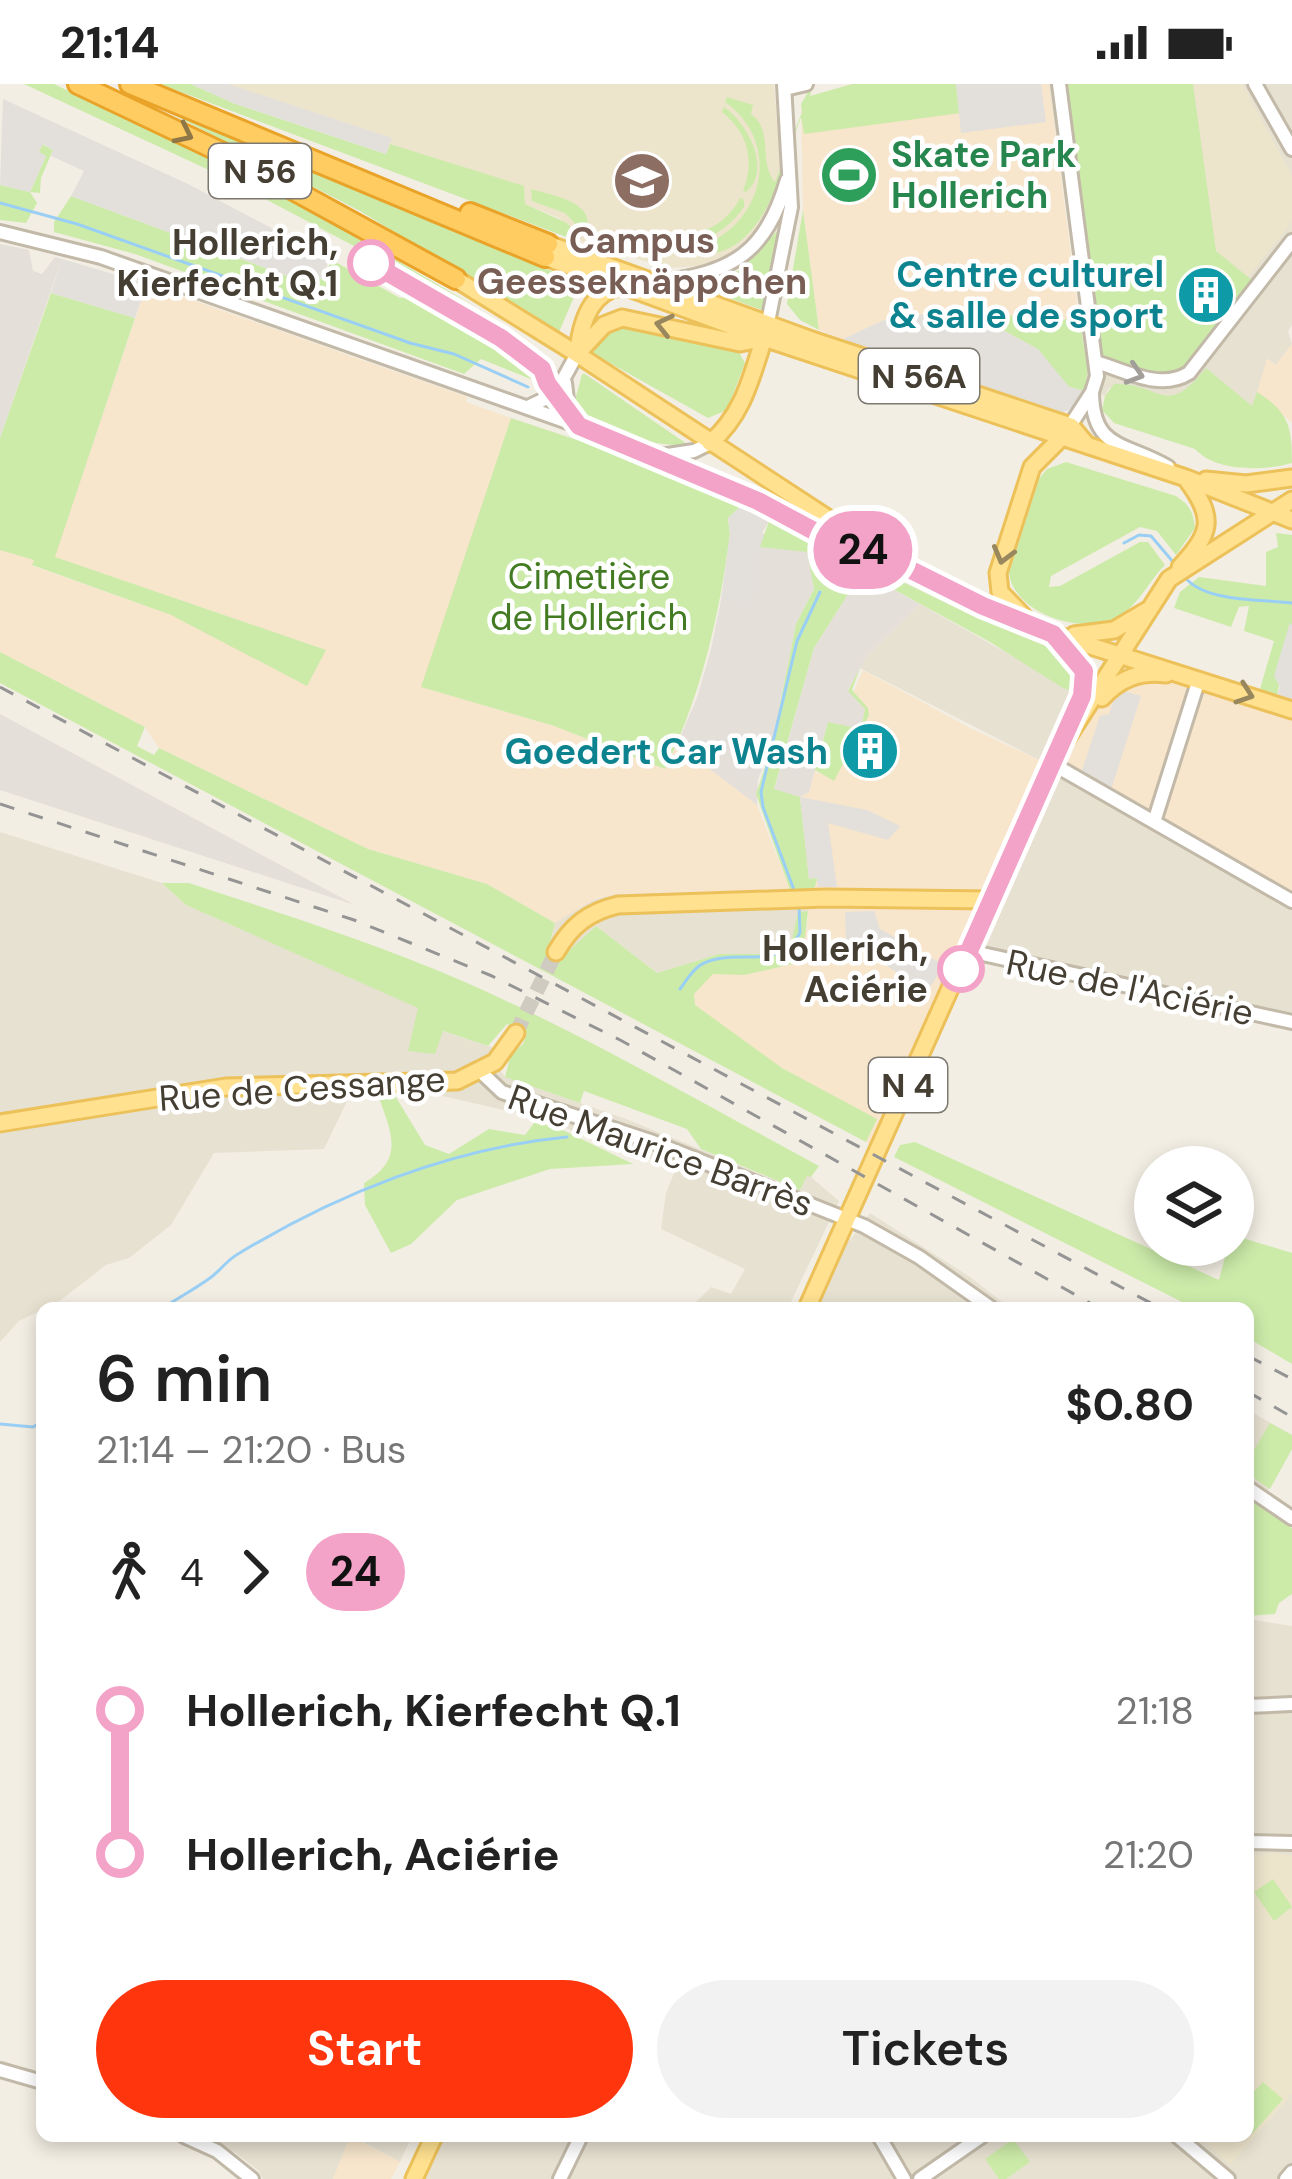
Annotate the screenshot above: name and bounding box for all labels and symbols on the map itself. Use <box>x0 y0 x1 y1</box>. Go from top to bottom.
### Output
one-way arrow <box>172 120 193 143</box>
place label: Skate Park Hollerich <box>891 131 1077 219</box>
road number: N 56 <box>209 144 311 198</box>
sports icon: Skate Park Hollerich <box>818 144 880 206</box>
school or university icon: Campus Geesseknäppchen <box>611 150 673 212</box>
place label: Campus Geesseknäppchen <box>477 217 807 305</box>
place label: Hollerich, Kierfecht Q.1 <box>117 219 338 307</box>
marker: Hollerich, Kierfecht Q.1 <box>349 241 393 285</box>
place label: Centre culturel & salle de sport <box>889 251 1164 339</box>
building icon: Centre culturel & salle de sport <box>1175 264 1237 326</box>
one-way arrow <box>655 314 675 339</box>
road number: N 56A <box>859 349 979 403</box>
one-way arrow <box>1124 360 1145 385</box>
line badge: 24 <box>809 511 917 589</box>
one-way arrow <box>993 544 1018 565</box>
park label: Cimetière de Hollerich <box>490 553 688 641</box>
one-way arrow <box>1234 680 1255 705</box>
building icon: Goedert Car Wash <box>839 720 901 782</box>
place label: Goedert Car Wash <box>504 728 828 775</box>
place label: Hollerich, Aciérie <box>762 925 928 1013</box>
street label: Rue de l'Aciérie <box>1002 938 1258 1037</box>
marker: Hollerich, Aciérie <box>939 947 983 991</box>
street label: Rue de Cessange <box>157 1055 447 1122</box>
road number: N 4 <box>869 1058 947 1112</box>
street label: Rue Maurice Barrès <box>502 1074 820 1227</box>

